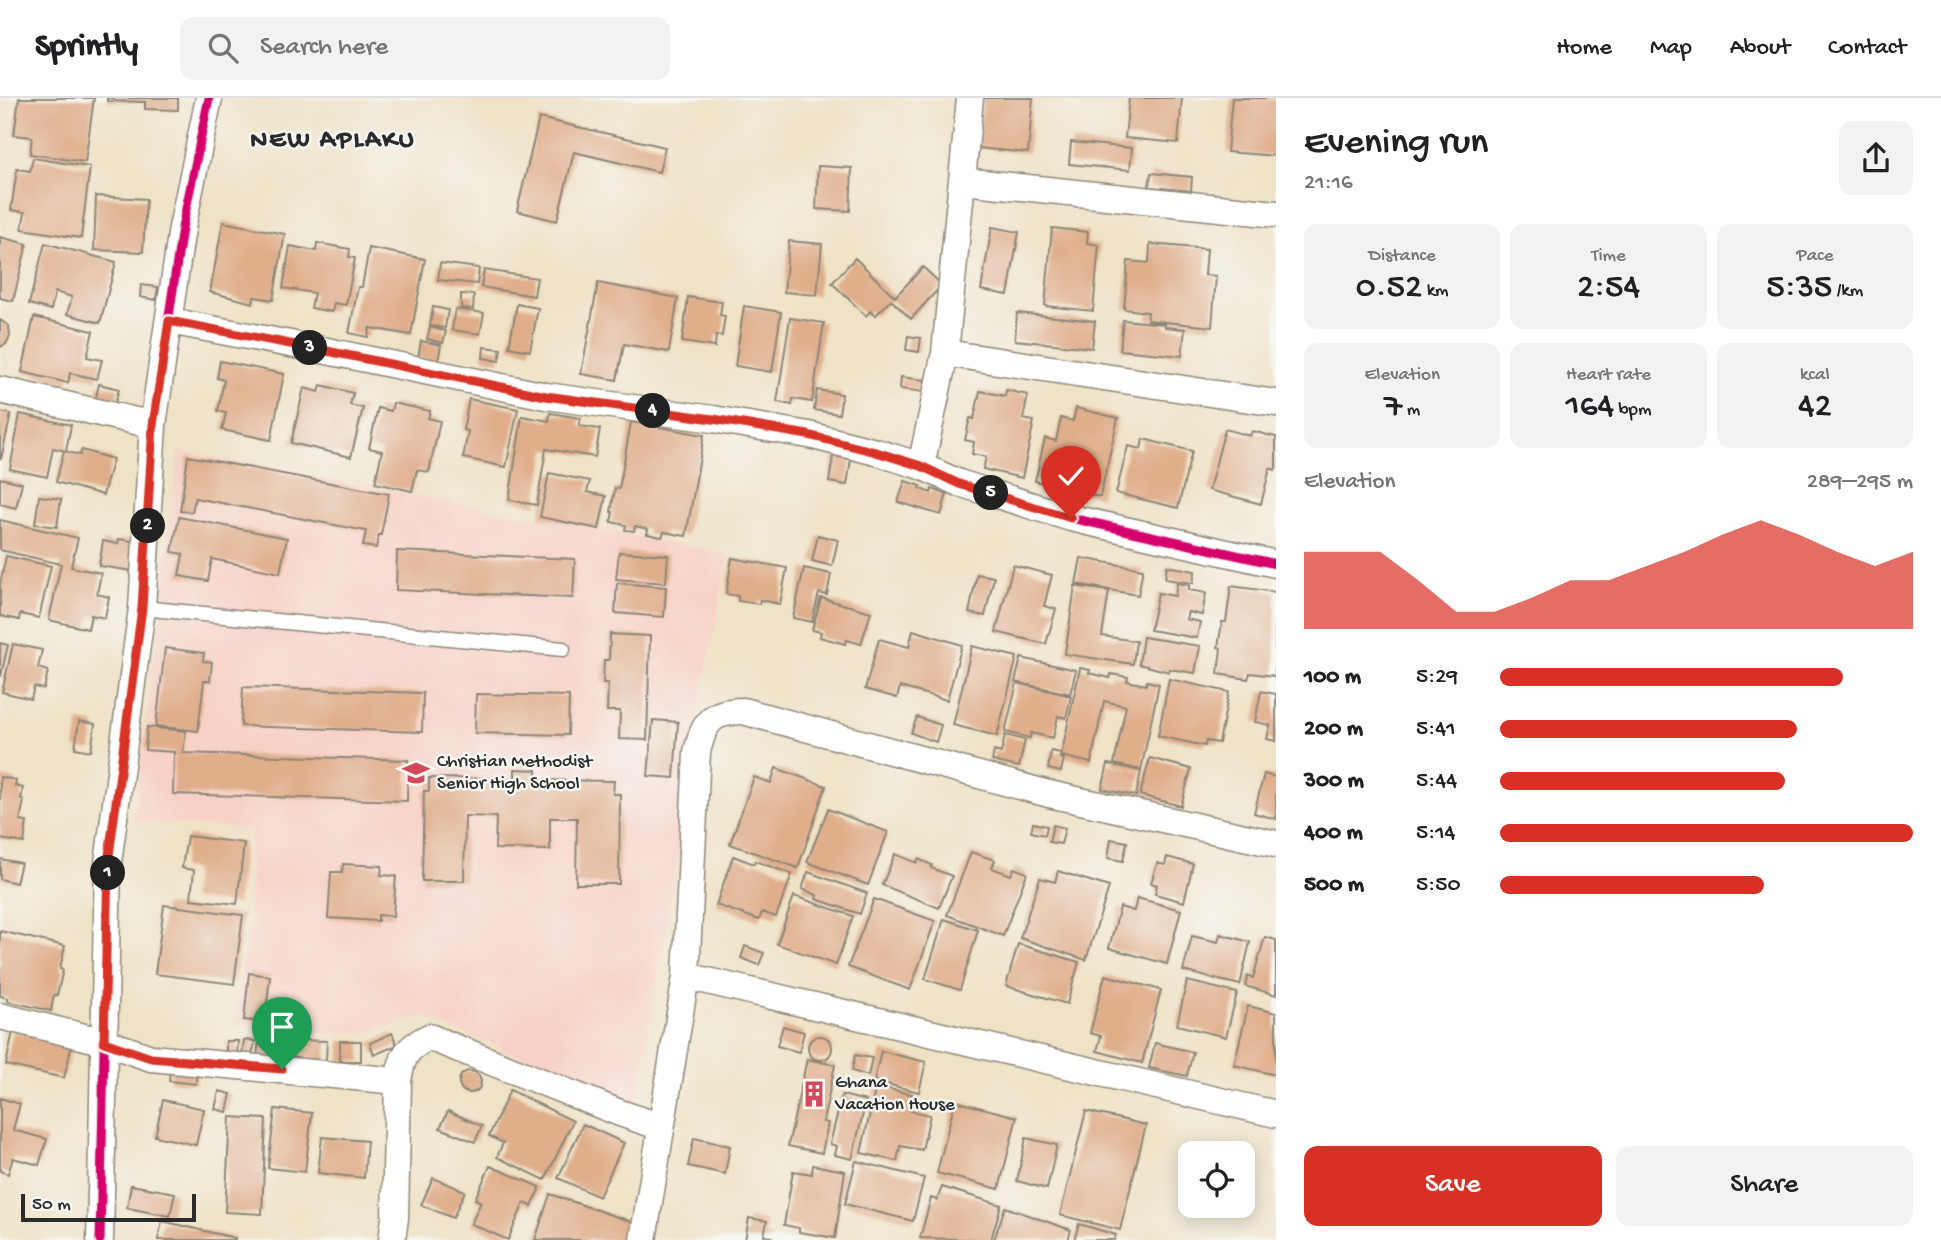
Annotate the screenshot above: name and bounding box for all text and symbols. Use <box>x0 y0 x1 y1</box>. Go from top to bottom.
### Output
search box <box>180 17 670 80</box>
text: Sprintly <box>35 29 138 67</box>
icon: search <box>204 29 242 67</box>
text: Search here <box>260 33 388 64</box>
text: Home <box>1556 34 1612 63</box>
text: Map <box>1650 34 1692 63</box>
text: About <box>1730 34 1790 63</box>
text: Contact <box>1828 34 1906 63</box>
button: share <box>1839 121 1913 195</box>
text: Evening run <box>1304 122 1488 166</box>
district label: NEW APLAKU <box>250 126 416 157</box>
text: 21:16 <box>1304 170 1353 197</box>
text: Distance <box>1369 245 1436 268</box>
text: Time <box>1591 245 1626 268</box>
text: Pace <box>1796 245 1833 268</box>
text: 0.52 <box>1356 268 1422 309</box>
text: 2:54 <box>1577 268 1640 309</box>
text: 5:35 <box>1766 268 1832 309</box>
text: km <box>1422 280 1449 303</box>
text: /km <box>1832 280 1863 303</box>
pin: 3 <box>292 330 328 366</box>
text: 3 <box>305 336 314 359</box>
text: Elevation <box>1364 364 1440 387</box>
text: Heart rate <box>1566 364 1651 387</box>
text: kcal <box>1800 364 1830 387</box>
text: 7 <box>1384 387 1402 428</box>
text: 164 <box>1566 387 1614 428</box>
text: 42 <box>1798 387 1832 428</box>
pin: 4 <box>636 394 670 428</box>
text: 4 <box>648 399 657 422</box>
text: m <box>1402 399 1420 422</box>
text: bpm <box>1614 399 1651 422</box>
pin <box>1041 446 1101 518</box>
icon: check <box>1052 457 1090 495</box>
text: Elevation <box>1304 469 1395 496</box>
text: 289–295 m <box>1807 469 1913 496</box>
pin: 5 <box>974 476 1009 510</box>
text: 5 <box>986 481 996 504</box>
pin: 2 <box>130 508 166 544</box>
text: 2 <box>143 514 152 537</box>
text: 100 m <box>1304 664 1361 691</box>
text: 5:29 <box>1416 664 1458 691</box>
text: 200 m <box>1304 716 1363 743</box>
text: 5:41 <box>1416 716 1456 743</box>
place label: Christian Methodist Senior High School <box>437 751 594 796</box>
school or university icon: Christian Methodist Senior High School <box>401 758 431 788</box>
text: 300 m <box>1304 768 1364 795</box>
text: 5:44 <box>1416 768 1457 795</box>
text: 400 m <box>1304 820 1363 847</box>
text: 5:14 <box>1416 820 1456 847</box>
pin: 1 <box>90 856 126 890</box>
text: 1 <box>104 861 111 884</box>
text: 500 m <box>1304 872 1364 899</box>
text: 5:50 <box>1416 872 1460 899</box>
pin <box>252 997 312 1069</box>
icon: arrive <box>263 1008 301 1046</box>
place label: Ghana Vacation House <box>834 1072 955 1117</box>
building icon: Ghana Vacation House <box>799 1079 829 1109</box>
map controls <box>1178 1141 1255 1218</box>
button: locate <box>1178 1141 1255 1218</box>
button: Save <box>1304 1146 1602 1226</box>
button: Share <box>1616 1146 1913 1226</box>
scale bar <box>21 1191 196 1223</box>
text: 50 m <box>32 1194 71 1217</box>

